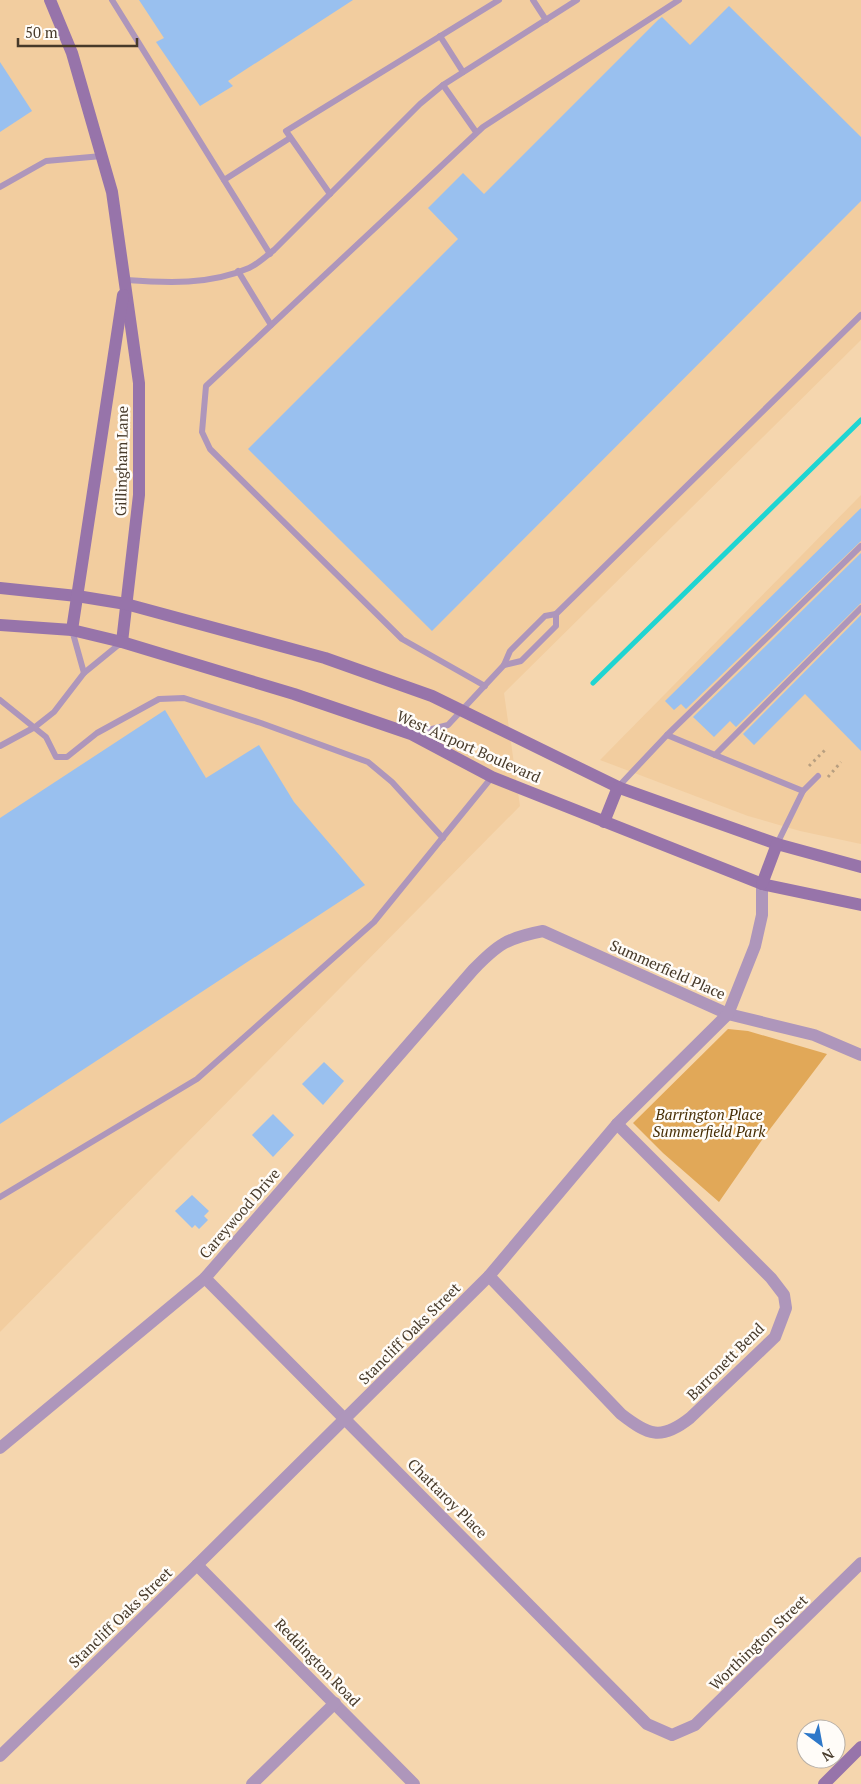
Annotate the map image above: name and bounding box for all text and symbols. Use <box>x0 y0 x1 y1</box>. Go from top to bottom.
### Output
scale bar <box>18 15 136 47</box>
text: 50 m <box>25 22 58 42</box>
street label: Gillingham Lane <box>110 406 132 516</box>
street label: West Airport Boulevard <box>394 705 544 787</box>
street label: Summerfield Place <box>607 935 729 1003</box>
park label: Barrington Place Summerfield Park <box>653 1104 766 1141</box>
street label: Careywood Drive <box>194 1164 284 1262</box>
street label: Stancliff Oaks Street <box>354 1277 465 1388</box>
street label: Barronett Bend <box>682 1318 768 1404</box>
street label: Chattaroy Place <box>404 1454 492 1542</box>
street label: Stancliff Oaks Street <box>64 1562 176 1672</box>
street label: Worthington Street <box>705 1590 812 1694</box>
street label: Reddington Road <box>271 1614 365 1710</box>
north arrow <box>796 1719 846 1769</box>
text: N <box>818 1745 838 1767</box>

